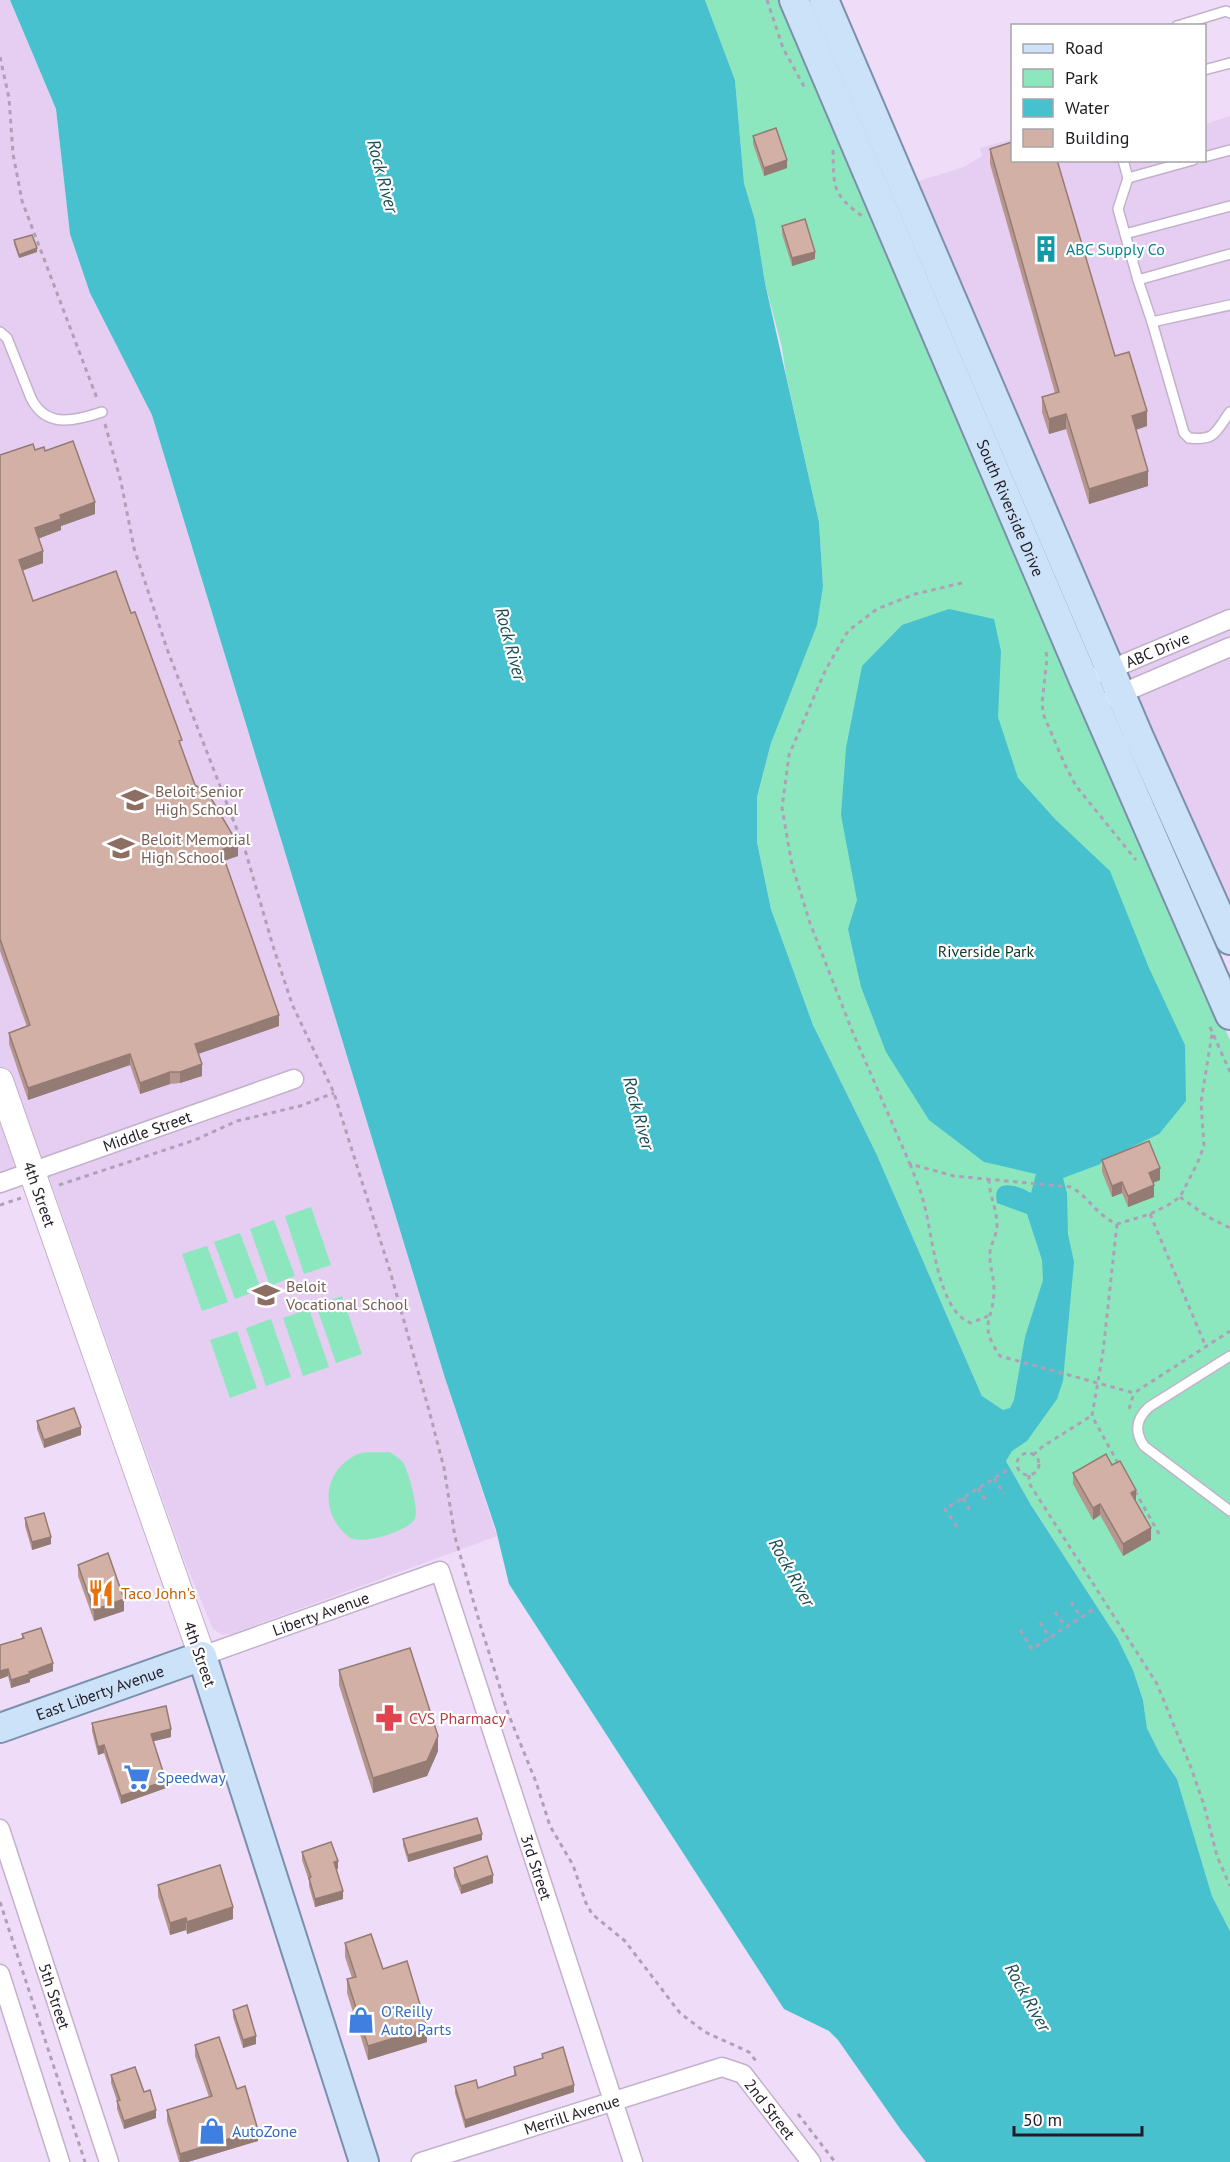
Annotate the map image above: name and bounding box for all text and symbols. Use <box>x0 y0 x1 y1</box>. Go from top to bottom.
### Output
legend <box>1011 24 1206 162</box>
text: Road <box>1065 36 1103 59</box>
text: Park <box>1065 66 1098 89</box>
text: Water <box>1065 96 1109 119</box>
text: Building <box>1065 126 1129 149</box>
water label: Rock River <box>362 137 404 216</box>
building icon: ABC Supply Co <box>1031 234 1061 264</box>
place label: ABC Supply Co <box>1066 239 1165 259</box>
street label: South Riverside Drive <box>972 436 1049 579</box>
water label: Rock River <box>490 605 532 684</box>
street label: ABC Drive <box>1122 627 1192 672</box>
place label: Beloit Senior High School <box>155 781 244 819</box>
school or university icon: Beloit Senior High School <box>120 785 150 815</box>
place label: Beloit Memorial High School <box>141 829 251 867</box>
school or university icon: Beloit Memorial High School <box>106 833 136 863</box>
park label: Riverside Park <box>938 941 1035 961</box>
water label: Rock River <box>618 1074 660 1153</box>
street label: Middle Street <box>100 1106 194 1156</box>
street label: 4th Street <box>19 1159 61 1230</box>
place label: Beloit Vocational School <box>285 1276 408 1314</box>
school or university icon: Beloit Vocational School <box>251 1280 281 1310</box>
water label: Rock River <box>764 1534 821 1611</box>
restaurant icon: Taco John's <box>86 1578 116 1608</box>
place label: Taco John's <box>121 1583 196 1603</box>
street label: Liberty Avenue <box>270 1587 372 1640</box>
street label: 4th Street <box>179 1619 221 1690</box>
street label: East Liberty Avenue <box>33 1660 166 1724</box>
pharmacy icon: CVS Pharmacy <box>374 1703 404 1733</box>
place label: CVS Pharmacy <box>409 1708 507 1728</box>
supermarket icon: Speedway <box>122 1762 152 1792</box>
place label: Speedway <box>157 1767 227 1787</box>
street label: 3rd Street <box>517 1831 557 1903</box>
water label: Rock River <box>1000 1959 1057 2036</box>
street label: 5th Street <box>35 1961 75 2032</box>
place label: O'Reilly Auto Parts <box>381 2001 452 2039</box>
shop icon: O'Reilly Auto Parts <box>346 2005 376 2035</box>
street label: 2nd Street <box>740 2075 800 2144</box>
street label: Merrill Avenue <box>521 2090 622 2139</box>
scale bar <box>1014 2099 1142 2137</box>
text: 50 m <box>1023 2108 1062 2131</box>
shop icon: AutoZone <box>197 2116 227 2146</box>
place label: AutoZone <box>232 2121 297 2141</box>

